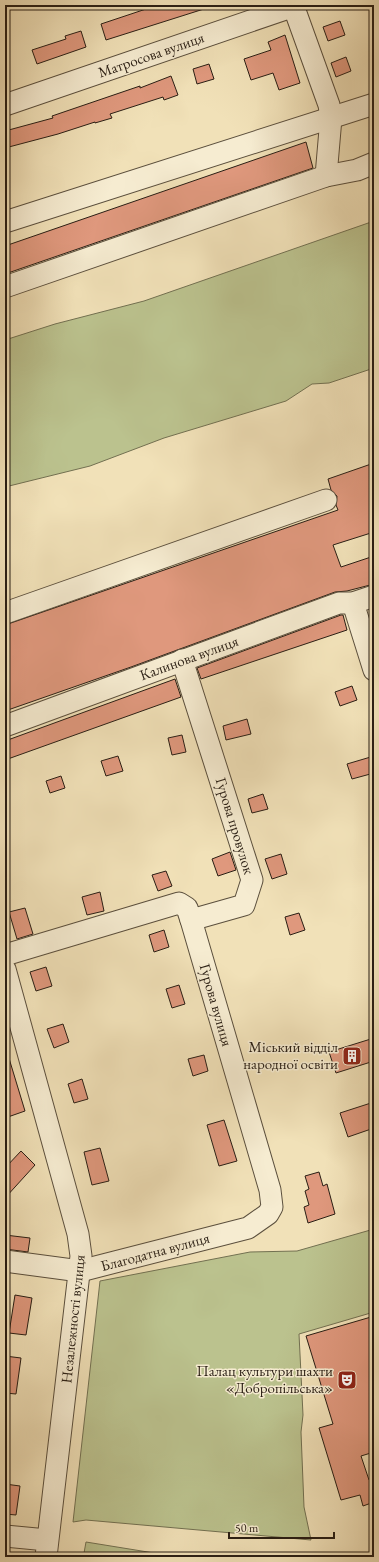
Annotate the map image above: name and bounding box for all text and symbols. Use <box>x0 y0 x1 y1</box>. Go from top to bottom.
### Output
street label: Матросова вулиця <box>95 27 207 82</box>
street label: Калинова вулиця <box>137 631 241 684</box>
street label: Гурова провулок <box>212 775 259 877</box>
street label: Гурова вулиця <box>196 961 237 1049</box>
place label: Міський відділ народної освіти <box>243 1037 338 1073</box>
building icon: Міський відділ народної освіти <box>341 1045 363 1067</box>
street label: Благодатна вулиця <box>98 1228 212 1275</box>
street label: Незалежності вулиця <box>56 1253 89 1384</box>
place label: Палац культури шахти «Добропільська» <box>196 1361 333 1397</box>
theatre icon: Палац культури шахти «Добропільська» <box>336 1369 358 1391</box>
scale bar <box>229 1514 334 1540</box>
text: 50 m <box>235 1520 259 1536</box>

